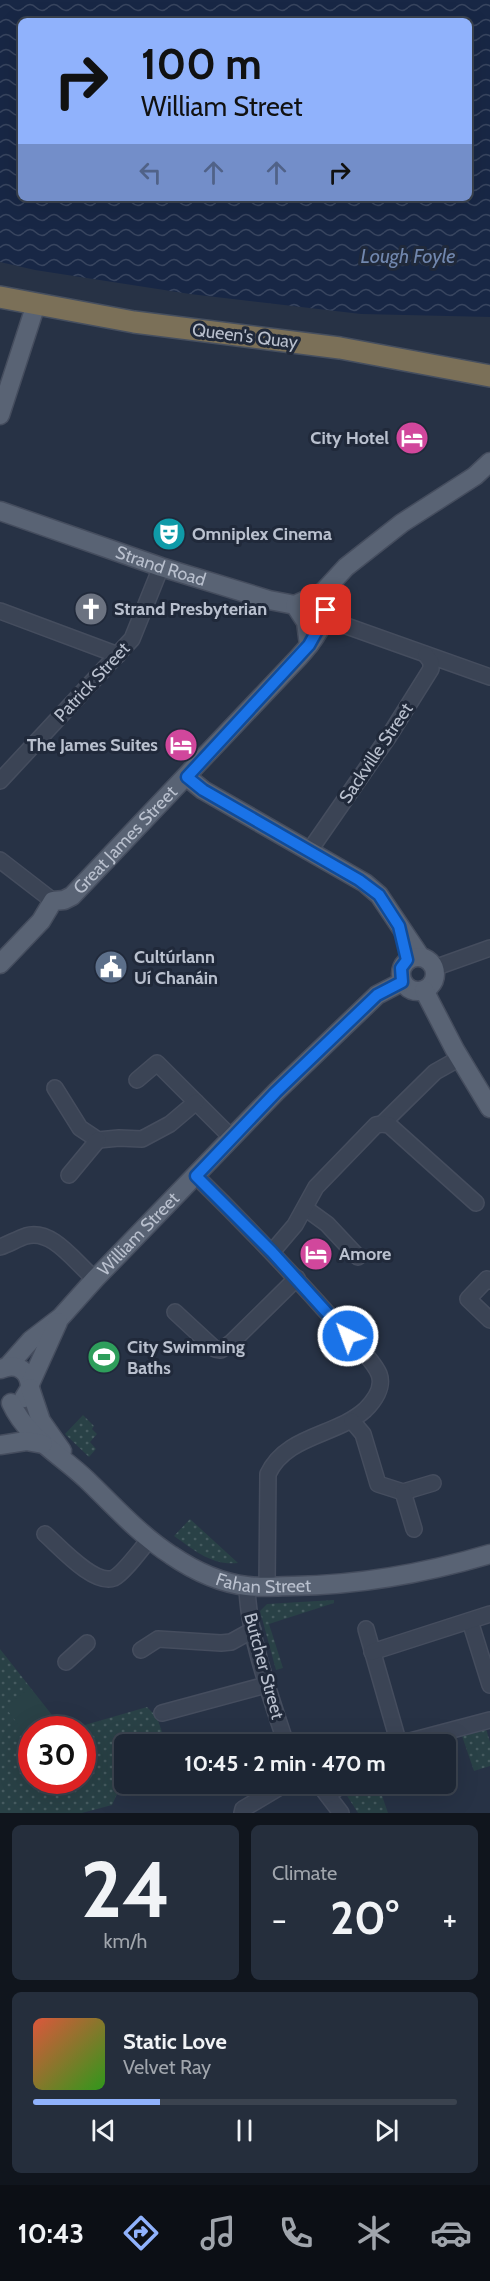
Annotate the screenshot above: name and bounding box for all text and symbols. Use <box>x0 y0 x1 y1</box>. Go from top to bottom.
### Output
text: 100 m <box>141 38 262 90</box>
icon: right <box>42 42 120 120</box>
text: William Street <box>141 90 303 123</box>
icon: left <box>134 156 167 189</box>
icon: ahead <box>197 156 230 189</box>
icon: ahead <box>260 156 293 189</box>
icon: right <box>323 156 356 189</box>
water label: Lough Foyle <box>361 244 455 268</box>
street label: Queen's Quay <box>191 319 299 353</box>
hotel icon: City Hotel <box>394 420 430 456</box>
place label: City Hotel <box>310 427 389 449</box>
theatre icon: Omniplex Cinema <box>151 516 187 552</box>
place label: Omniplex Cinema <box>192 523 332 545</box>
street label: Strand Road <box>113 541 209 591</box>
pin <box>300 584 351 635</box>
church icon: Strand Presbyterian <box>73 591 109 627</box>
icon: arrive <box>309 593 342 626</box>
place label: Strand Presbyterian <box>114 598 267 620</box>
street label: Patrick Street <box>50 638 134 726</box>
street label: Sackville Street <box>334 699 418 807</box>
hotel icon: The James Suites <box>163 727 199 763</box>
place label: The James Suites <box>27 734 158 756</box>
street label: Great James Street <box>69 781 182 899</box>
place label: Cultúrlann Uí Chanáin <box>134 946 218 989</box>
public building icon: Cultúrlann Uí Chanáin <box>93 949 129 985</box>
street label: William Street <box>93 1188 184 1281</box>
hotel icon: Amore <box>298 1236 334 1272</box>
place label: Amore <box>339 1243 391 1265</box>
position arrow <box>316 1304 380 1368</box>
place label: City Swimming Baths <box>127 1336 245 1379</box>
sports icon: City Swimming Baths <box>86 1339 122 1375</box>
street label: Fahan Street <box>213 1568 312 1598</box>
street label: Butcher Street <box>239 1610 289 1722</box>
speed limit sign: 30 <box>18 1716 96 1794</box>
text: 10:45 · 2 min · 470 m <box>184 1750 386 1777</box>
text: 24 <box>81 1842 170 1937</box>
text: Climate <box>272 1861 337 1885</box>
text: 20° <box>330 1891 399 1945</box>
text: − <box>272 1899 287 1939</box>
text: + <box>442 1899 457 1939</box>
text: km/h <box>104 1929 147 1953</box>
text: Static Love <box>123 2028 227 2055</box>
text: Velvet Ray <box>123 2055 211 2079</box>
icon: previous <box>87 2114 120 2147</box>
icon: pause <box>228 2114 261 2147</box>
icon: next <box>370 2114 403 2147</box>
icon: directions <box>120 2212 162 2254</box>
icon: music <box>197 2212 239 2254</box>
icon: phone <box>275 2212 317 2254</box>
icon: climate <box>353 2212 395 2254</box>
icon: car <box>430 2212 472 2254</box>
text: 10:43 <box>18 2217 84 2250</box>

